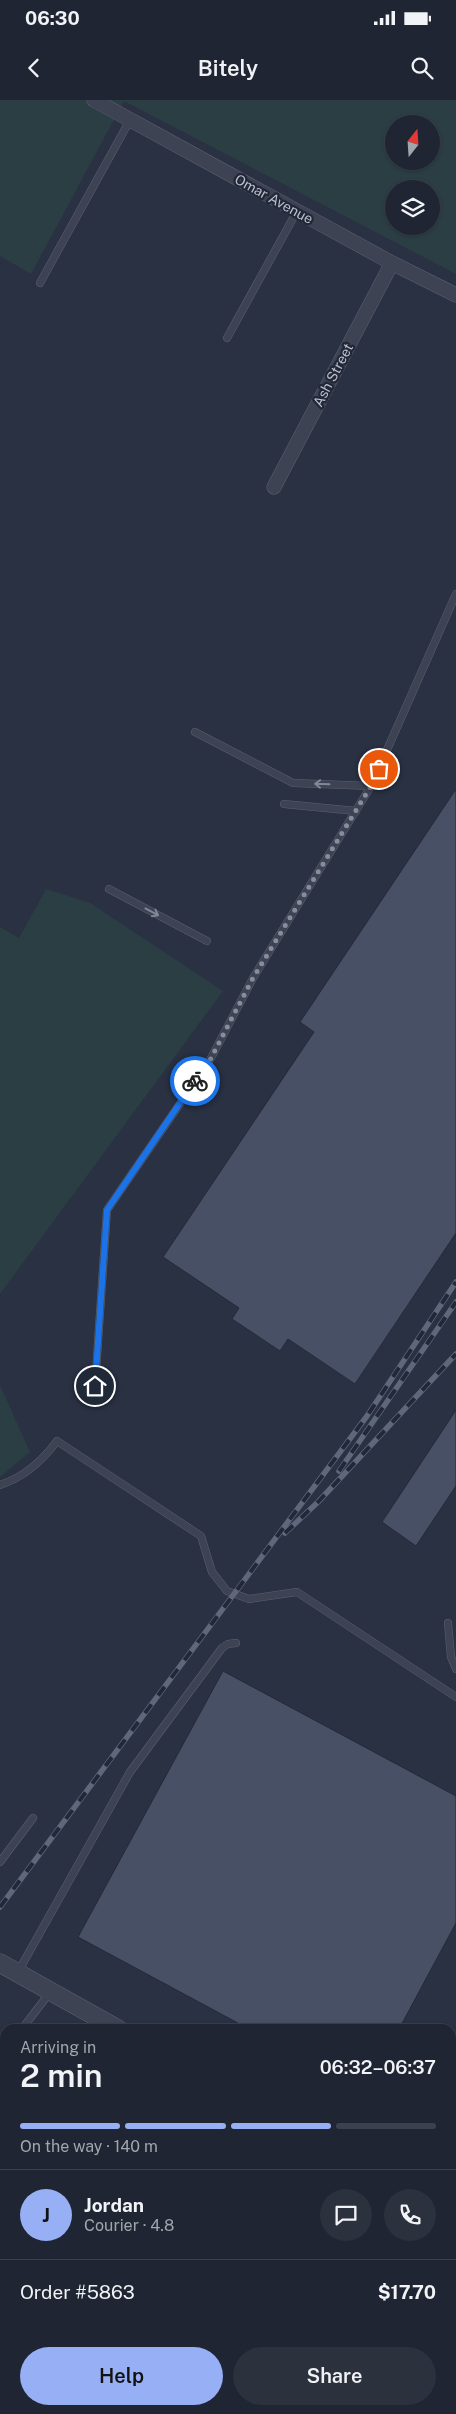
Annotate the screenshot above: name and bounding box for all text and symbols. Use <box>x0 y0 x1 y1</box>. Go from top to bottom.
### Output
text: 06:30 <box>25 7 80 29</box>
icon: back <box>20 54 48 82</box>
icon: search <box>408 54 436 82</box>
text: Bitely <box>198 55 258 81</box>
north arrow <box>385 115 440 170</box>
map controls <box>385 115 440 235</box>
street label: Omar Avenue <box>232 171 316 227</box>
button: layers <box>385 180 440 235</box>
street label: Ash Street <box>310 341 356 409</box>
pin <box>358 748 400 790</box>
icon: bag <box>365 755 393 783</box>
one-way arrow <box>314 780 330 789</box>
one-way arrow <box>144 908 159 917</box>
courier <box>170 1056 220 1106</box>
icon: bike <box>181 1067 209 1095</box>
pin <box>74 1365 116 1407</box>
icon: home <box>81 1372 109 1400</box>
text: Arriving in <box>20 2038 96 2057</box>
text: 06:32–06:37 <box>320 2056 436 2078</box>
text: 2 min <box>20 2057 103 2094</box>
text: On the way · 140 m <box>20 2137 158 2156</box>
button: chat <box>320 2189 372 2241</box>
button: phone <box>384 2189 436 2241</box>
text: Jordan <box>84 2194 144 2216</box>
text: J <box>42 2204 50 2226</box>
text: Courier · 4.8 <box>84 2216 174 2235</box>
text: Order #5863 <box>20 2281 135 2303</box>
text: $17.70 <box>378 2281 436 2303</box>
button: Help <box>20 2347 223 2405</box>
button: Share <box>233 2347 436 2405</box>

